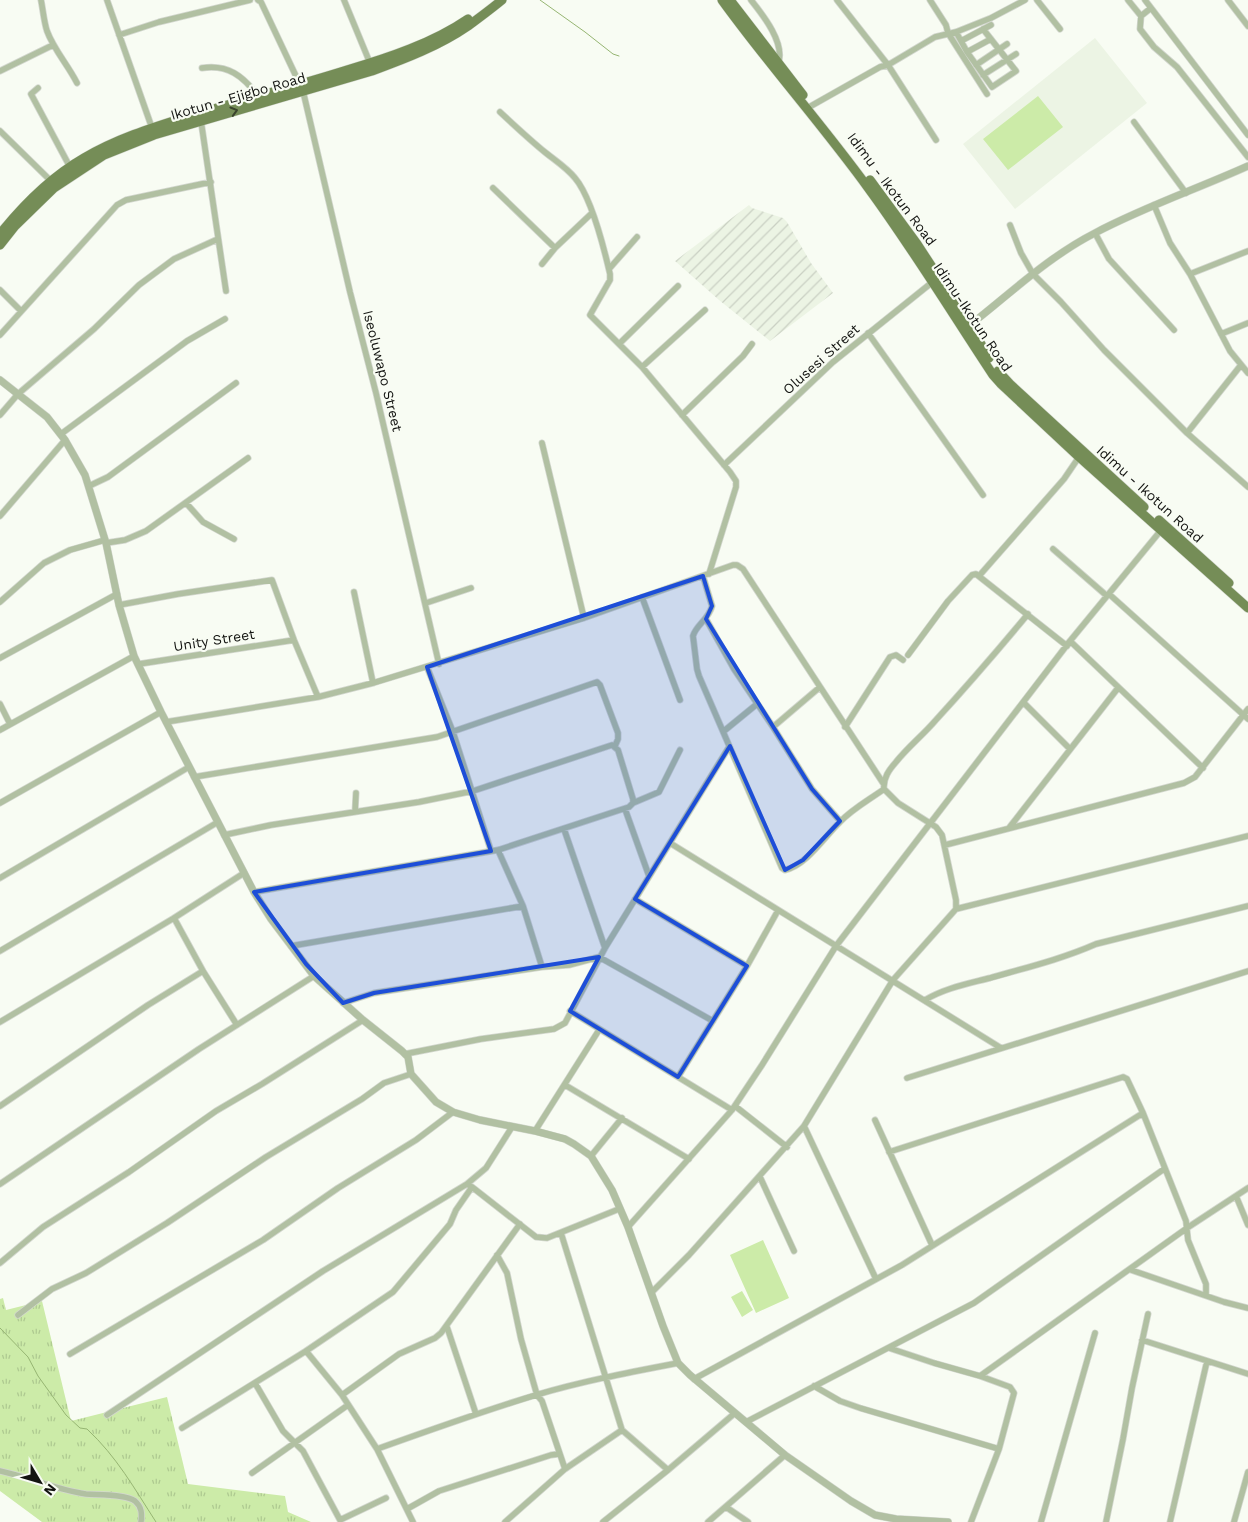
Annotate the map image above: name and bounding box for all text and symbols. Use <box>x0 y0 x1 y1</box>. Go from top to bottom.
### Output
street label: Ikotun - Ejigbo Road <box>169 69 307 123</box>
one-way arrow <box>230 107 238 117</box>
street label: Idimu - Ikotun Road <box>844 129 940 249</box>
street label: Idimu-Ikotun Road <box>931 260 1015 374</box>
street label: Iseoluwapo Street <box>360 309 406 433</box>
street label: Olusesi Street <box>780 321 862 397</box>
street label: Idimu - Ikotun Road <box>1094 442 1206 546</box>
street label: Unity Street <box>172 626 256 654</box>
north arrow <box>15 1457 65 1507</box>
text: N <box>41 1481 60 1499</box>

